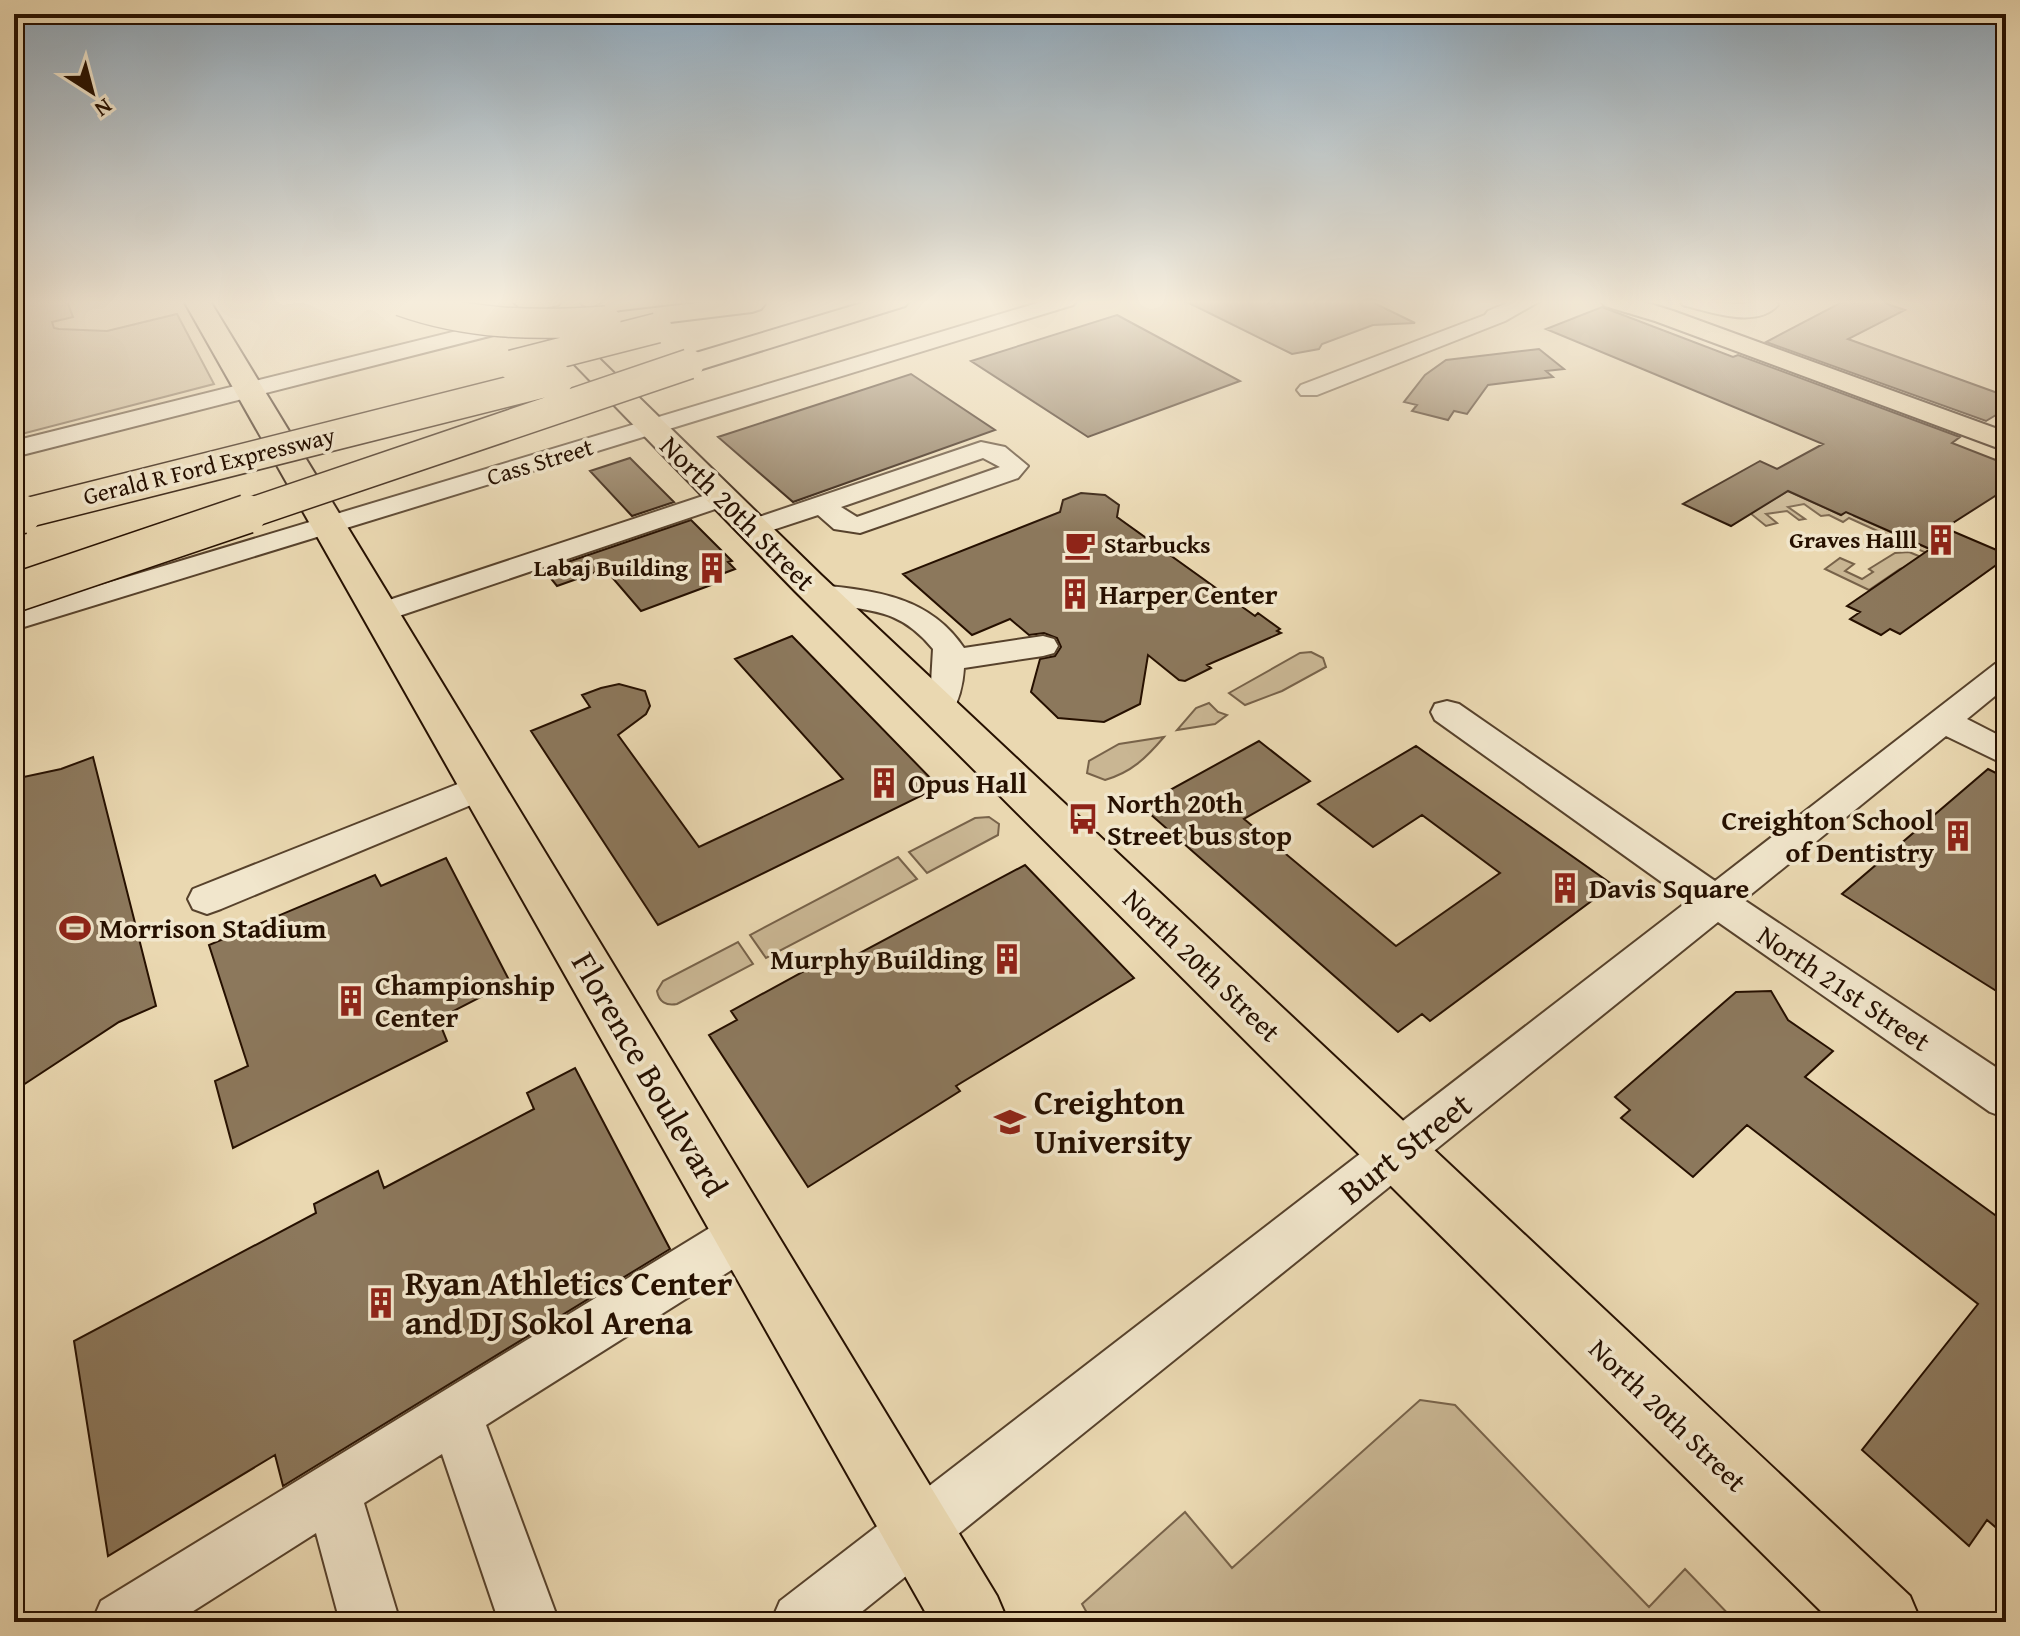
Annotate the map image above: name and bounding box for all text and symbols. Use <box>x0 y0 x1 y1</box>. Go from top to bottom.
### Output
north arrow <box>52 52 132 132</box>
text: N <box>88 91 119 126</box>
street label: Gerald R Ford Expressway <box>79 417 338 514</box>
street label: North 20th Street <box>651 426 826 600</box>
street label: Cass Street <box>482 429 598 494</box>
place label: Graves Halll <box>1789 522 1918 557</box>
building icon: Graves Halll <box>1924 523 1958 557</box>
place label: Starbucks <box>1104 527 1211 562</box>
cafe icon: Starbucks <box>1063 528 1097 562</box>
place label: Labaj Building <box>534 550 688 585</box>
building icon: Labaj Building <box>695 551 729 585</box>
place label: Harper Center <box>1099 573 1278 614</box>
building icon: Harper Center <box>1058 577 1092 611</box>
place label: Opus Hall <box>908 762 1027 803</box>
building icon: Opus Hall <box>867 766 901 800</box>
place label: North 20th Street bus stop <box>1107 782 1292 855</box>
place label: Creighton School of Dentistry <box>1722 799 1935 872</box>
bus stop icon: North 20th Street bus stop <box>1066 802 1100 836</box>
building icon: Creighton School of Dentistry <box>1941 819 1975 853</box>
place label: Davis Square <box>1589 867 1749 908</box>
building icon: Davis Square <box>1548 871 1582 905</box>
street label: North 20th Street <box>1114 879 1291 1051</box>
place label: Morrison Stadium <box>99 907 327 948</box>
sports icon: Morrison Stadium <box>58 911 92 945</box>
street label: North 21st Street <box>1750 914 1939 1061</box>
place label: Murphy Building <box>770 938 983 979</box>
street label: Florence Boulevard <box>560 942 740 1205</box>
building icon: Murphy Building <box>990 942 1024 976</box>
place label: Championship Center <box>375 964 555 1037</box>
building icon: Championship Center <box>334 984 368 1018</box>
place label: Creighton University <box>1034 1077 1192 1165</box>
street label: Burt Street <box>1328 1080 1482 1215</box>
school or university icon: Creighton University <box>993 1105 1027 1139</box>
place label: Ryan Athletics Center and DJ Sokol Arena <box>405 1258 733 1346</box>
building icon: Ryan Athletics Center and DJ Sokol Arena <box>364 1286 398 1320</box>
street label: North 20th Street <box>1580 1329 1757 1501</box>

